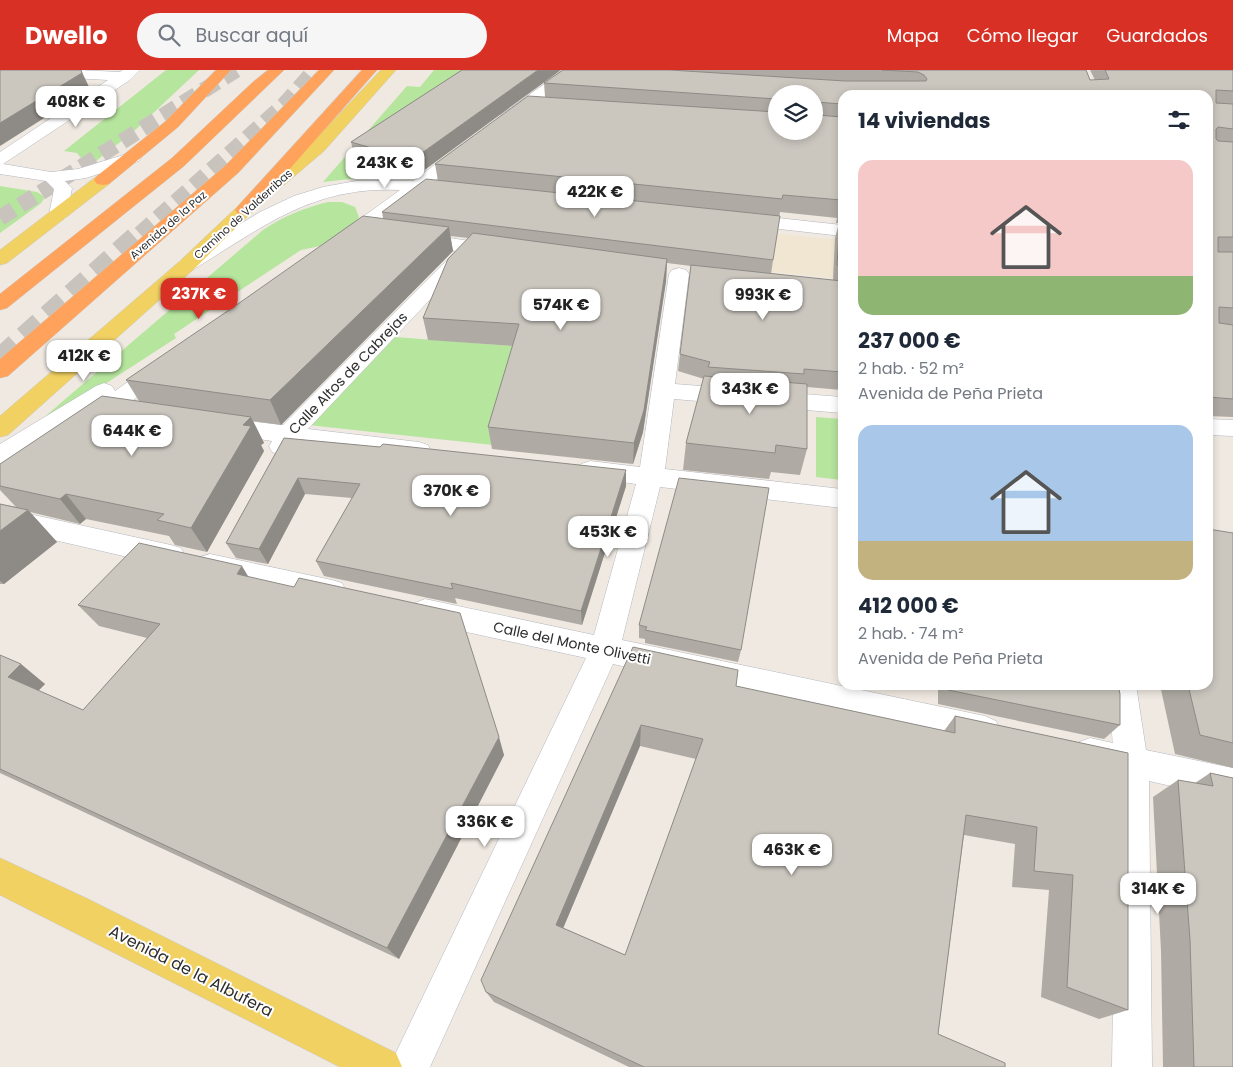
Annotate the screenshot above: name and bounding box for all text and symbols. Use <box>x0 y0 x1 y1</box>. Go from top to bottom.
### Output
search box <box>137 13 487 58</box>
text: Dwello <box>25 19 107 52</box>
icon: search <box>155 21 183 49</box>
text: Buscar aquí <box>195 22 308 49</box>
text: Mapa <box>887 23 939 48</box>
text: Cómo llegar <box>967 23 1078 48</box>
text: Guardados <box>1106 23 1208 48</box>
pin: 408K € <box>35 85 117 128</box>
map controls <box>768 85 823 140</box>
button: layers <box>768 85 823 140</box>
text: 408K € <box>47 90 105 113</box>
text: 14 viviendas <box>858 106 991 135</box>
icon: filters <box>1165 106 1193 134</box>
pin: 243K € <box>344 146 426 189</box>
text: 243K € <box>357 151 413 174</box>
street label: Camino de Valderribas <box>190 165 296 263</box>
pin: 422K € <box>554 176 636 218</box>
text: 422K € <box>567 180 623 203</box>
street label: Avenida de la Paz <box>126 187 210 263</box>
icon: home <box>981 192 1071 282</box>
pin: 237K € <box>158 278 240 320</box>
pin: 993K € <box>722 278 804 321</box>
text: 237K € <box>172 282 226 305</box>
text: 993K € <box>735 283 791 306</box>
pin: 574K € <box>520 288 602 331</box>
text: 574K € <box>532 293 590 316</box>
street label: Calle Altos de Cabrejas <box>284 307 412 439</box>
text: 237 000 € <box>858 326 961 355</box>
pin: 412K € <box>43 340 125 382</box>
text: 412K € <box>57 344 111 367</box>
text: 2 hab. · 52 m² <box>858 357 964 380</box>
pin: 343K € <box>709 372 791 415</box>
text: 343K € <box>721 377 779 400</box>
text: Avenida de Peña Prieta <box>858 382 1043 405</box>
pin: 644K € <box>91 414 173 457</box>
text: 644K € <box>102 419 162 442</box>
icon: home <box>981 457 1071 547</box>
pin: 370K € <box>410 474 492 517</box>
text: 370K € <box>423 479 479 502</box>
pin: 453K € <box>567 516 649 558</box>
text: 453K € <box>579 520 637 543</box>
text: 412 000 € <box>858 591 959 620</box>
street label: Calle del Monte Olivetti <box>491 617 653 669</box>
text: 2 hab. · 74 m² <box>858 622 963 645</box>
text: Avenida de Peña Prieta <box>858 647 1043 670</box>
pin: 336K € <box>444 806 526 848</box>
text: 336K € <box>457 810 513 833</box>
pin: 463K € <box>751 834 833 876</box>
text: 463K € <box>763 838 821 861</box>
pin: 314K € <box>1117 872 1199 915</box>
text: 314K € <box>1131 877 1185 900</box>
street label: Avenida de la Albufera <box>105 920 277 1022</box>

